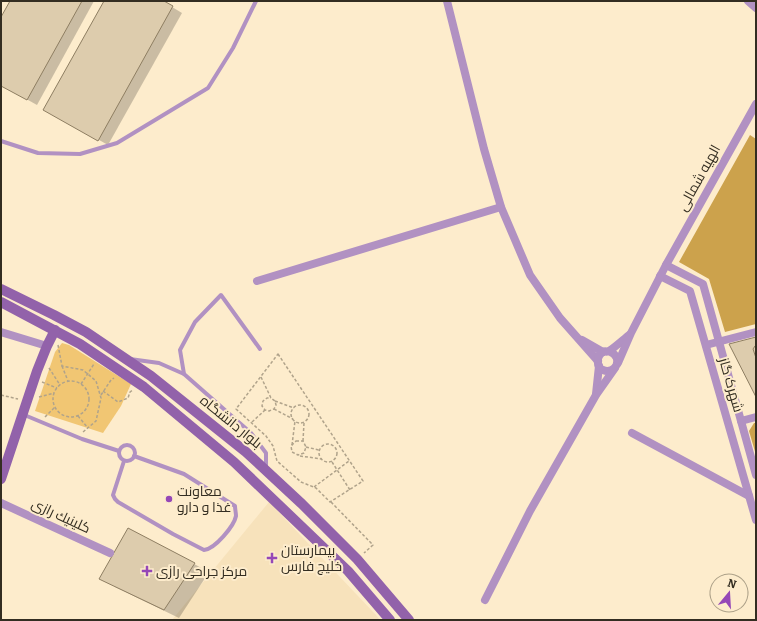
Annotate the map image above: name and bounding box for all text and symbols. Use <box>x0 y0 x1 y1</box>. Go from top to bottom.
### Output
street label: الهیه شمالی <box>674 142 724 214</box>
street label: شهرک گاز <box>715 355 747 414</box>
street label: بلوار دانشگاه <box>197 392 265 452</box>
place label: معاونت غذا و دارو <box>177 483 232 516</box>
marker: معاونت غذا و دارو <box>164 494 174 504</box>
street label: كلينيك رازی <box>29 495 93 537</box>
place label: بیمارستان خلیج فارس <box>281 542 342 575</box>
marker: بیمارستان خلیج فارس <box>266 552 278 564</box>
place label: مرکز جراحی رازی <box>156 563 247 580</box>
marker: مرکز جراحی رازی <box>141 565 153 577</box>
north arrow <box>709 573 749 613</box>
text: N <box>726 576 738 592</box>

